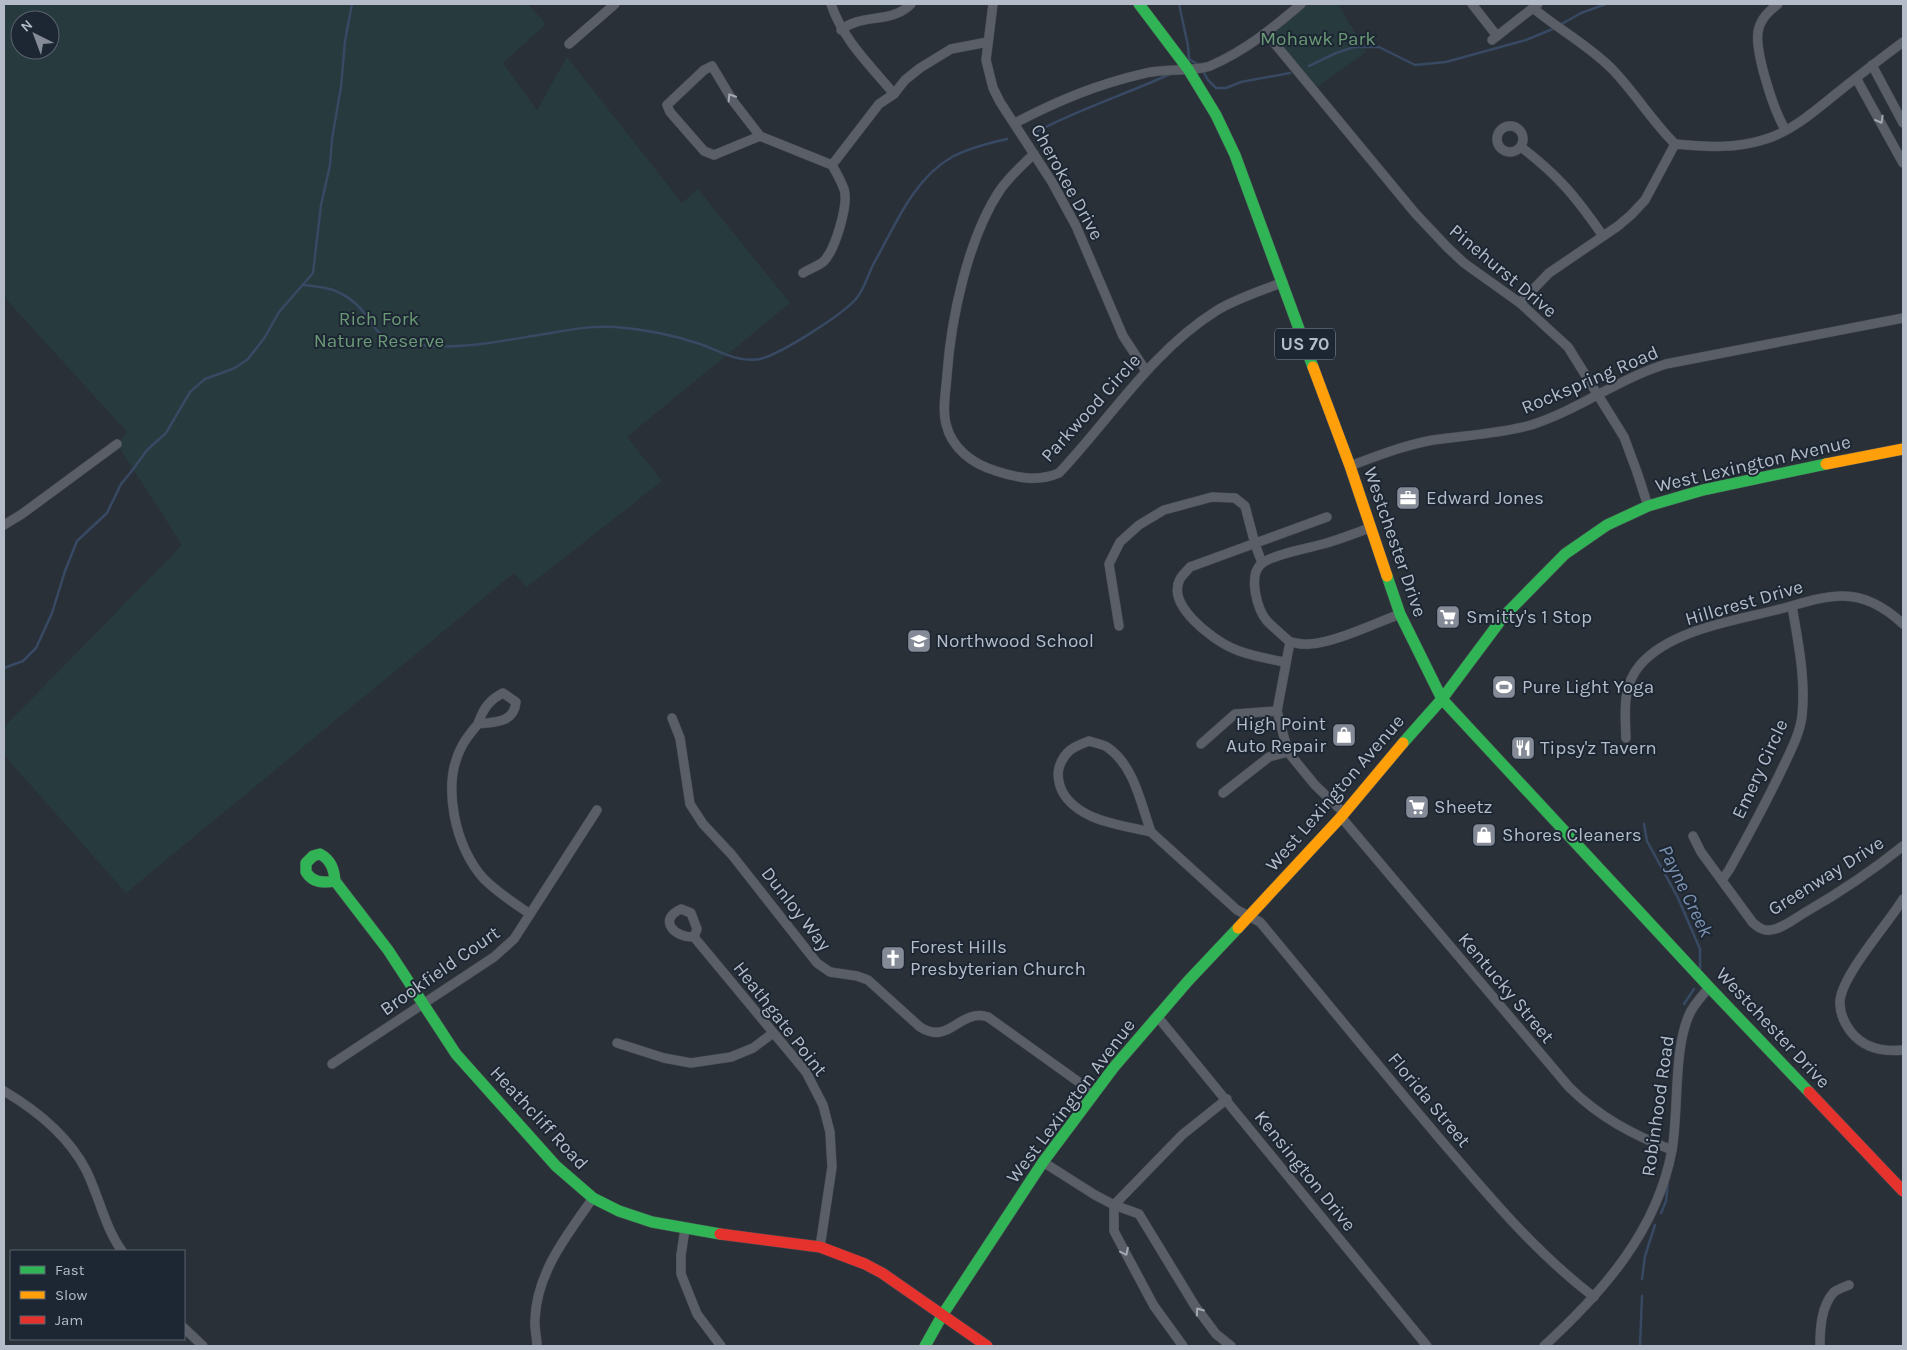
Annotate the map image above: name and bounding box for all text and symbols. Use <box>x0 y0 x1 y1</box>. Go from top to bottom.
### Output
north arrow <box>10 10 60 60</box>
text: N <box>17 16 36 35</box>
park label: Mohawk Park <box>1260 28 1376 50</box>
one-way arrow <box>728 93 737 102</box>
one-way arrow <box>1874 115 1884 124</box>
street label: Cherokee Drive <box>1026 120 1108 244</box>
street label: Pinehurst Drive <box>1445 220 1561 322</box>
park label: Rich Fork Nature Reserve <box>314 308 444 352</box>
road number: US 70 <box>1275 328 1335 359</box>
street label: Rockspring Road <box>1518 341 1662 419</box>
street label: Parkwood Circle <box>1037 349 1145 467</box>
street label: West Lexington Avenue <box>1653 431 1853 497</box>
street label: Westchester Drive <box>1359 464 1431 620</box>
office icon: Edward Jones <box>1395 485 1421 511</box>
place label: Edward Jones <box>1426 487 1544 509</box>
street label: Hillcrest Drive <box>1683 576 1805 630</box>
supermarket icon: Smitty's 1 Stop <box>1435 604 1461 630</box>
place label: Smitty's 1 Stop <box>1466 606 1592 628</box>
school or university icon: Northwood School <box>906 628 932 654</box>
place label: Northwood School <box>936 630 1094 652</box>
sports icon: Pure Light Yoga <box>1491 674 1517 700</box>
place label: Pure Light Yoga <box>1522 676 1654 698</box>
street label: West Lexington Avenue <box>1261 710 1409 876</box>
place label: High Point Auto Repair <box>1226 713 1326 757</box>
street label: Emery Circle <box>1727 716 1793 822</box>
shop icon: High Point Auto Repair <box>1331 722 1357 748</box>
restaurant icon: Tipsy'z Tavern <box>1510 735 1536 761</box>
place label: Tipsy'z Tavern <box>1540 737 1657 759</box>
supermarket icon: Sheetz <box>1404 794 1430 820</box>
place label: Sheetz <box>1434 796 1493 818</box>
shop icon: Shores Cleaners <box>1471 822 1497 848</box>
place label: Shores Cleaners <box>1502 824 1642 846</box>
street label: Greenway Drive <box>1764 832 1888 920</box>
water label: Payne Creek <box>1654 841 1719 942</box>
street label: Dunloy Way <box>756 863 836 955</box>
street label: Brookfield Court <box>376 922 504 1020</box>
street label: Kentucky Street <box>1453 928 1559 1048</box>
place label: Forest Hills Presbyterian Church <box>910 936 1086 980</box>
church icon: Forest Hills Presbyterian Church <box>880 945 906 971</box>
street label: Heathgate Point <box>728 957 832 1081</box>
street label: Westchester Drive <box>1711 963 1835 1093</box>
street label: West Lexington Avenue <box>1002 1015 1140 1187</box>
street label: Robinhood Road <box>1637 1034 1679 1178</box>
street label: Florida Street <box>1383 1048 1475 1152</box>
street label: Heathcliff Road <box>485 1062 593 1174</box>
street label: Kensington Drive <box>1250 1106 1360 1236</box>
one-way arrow <box>1119 1246 1129 1255</box>
legend <box>10 1250 185 1340</box>
text: Fast <box>55 1261 85 1279</box>
text: Slow <box>55 1286 87 1304</box>
one-way arrow <box>1196 1308 1204 1317</box>
text: Jam <box>55 1311 83 1329</box>

